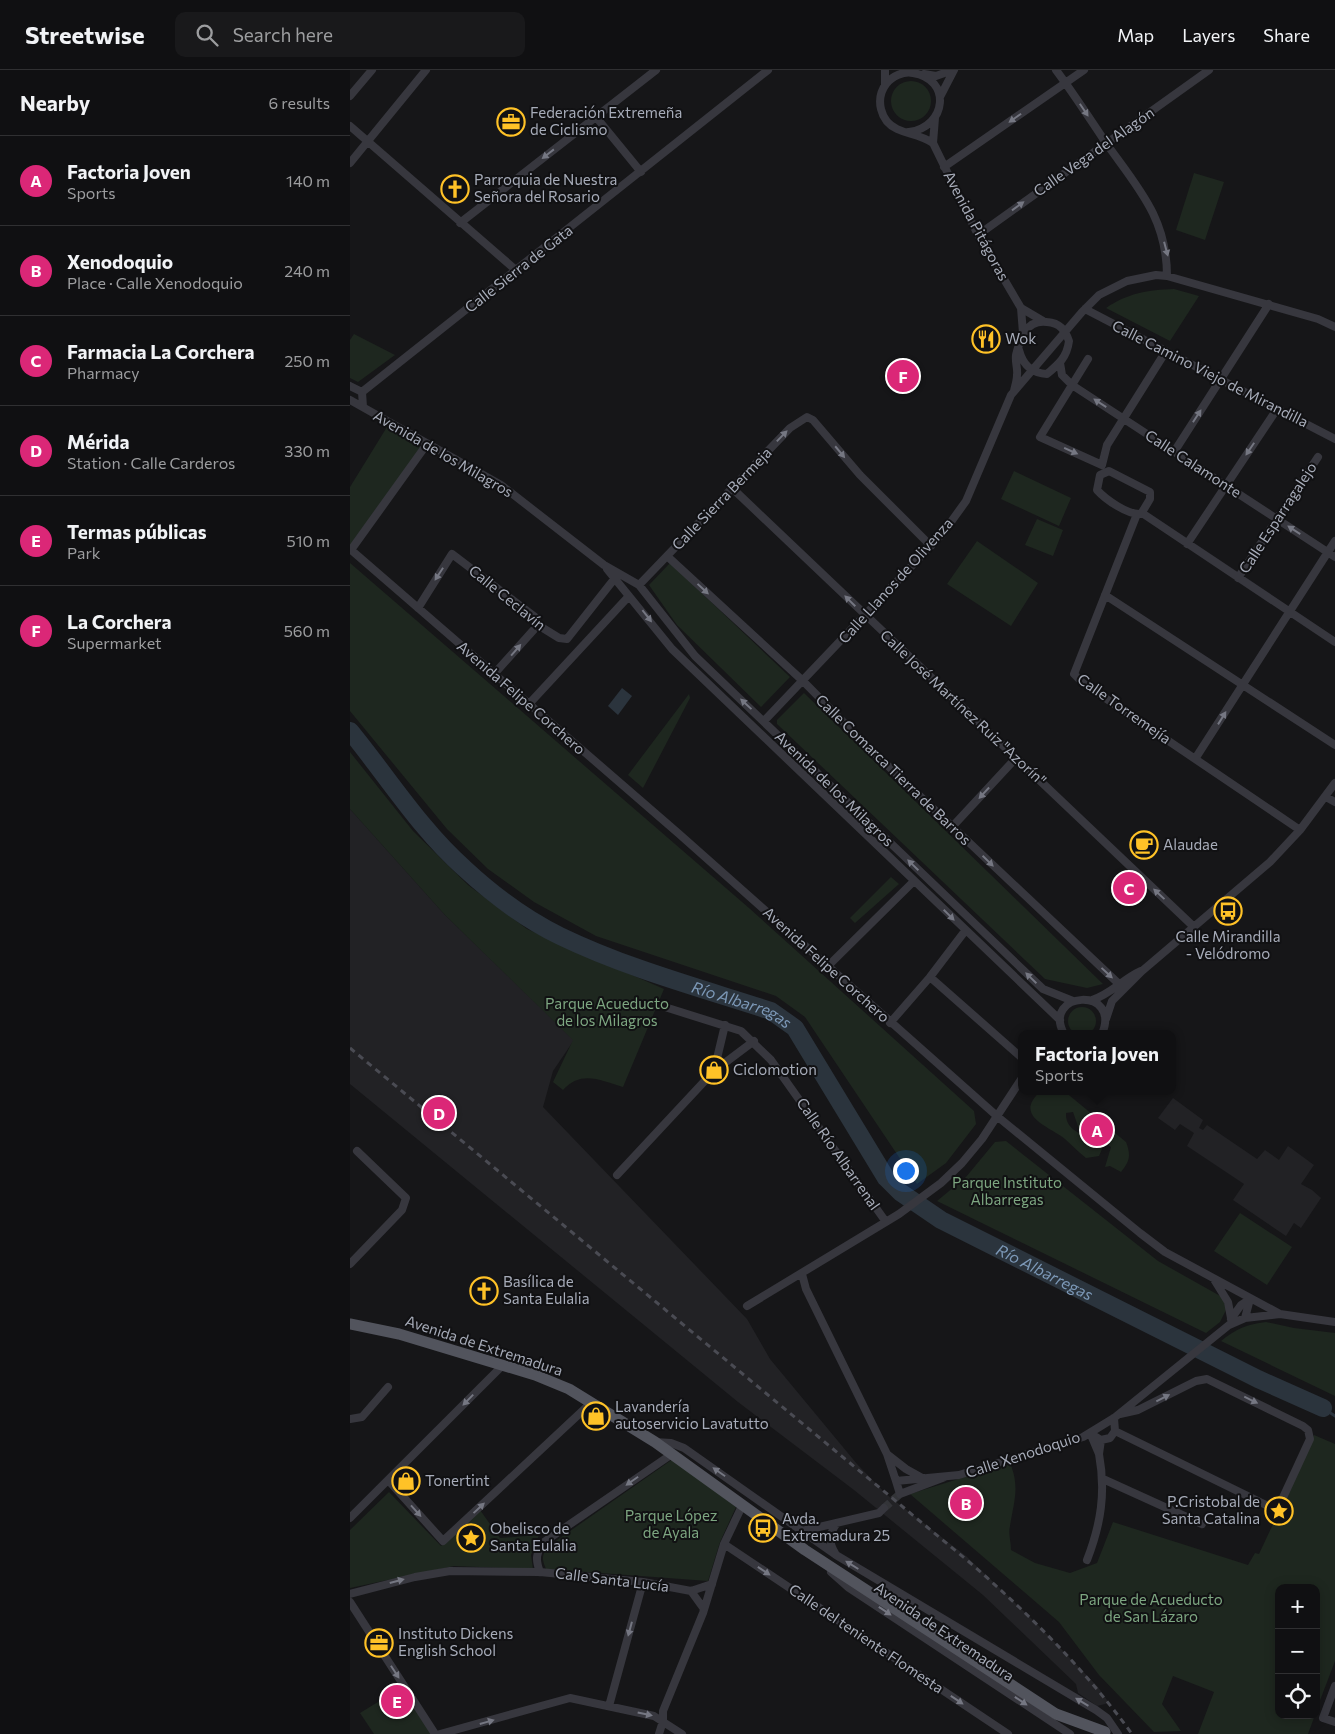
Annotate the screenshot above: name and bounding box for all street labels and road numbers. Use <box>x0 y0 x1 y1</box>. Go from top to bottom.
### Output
street label: Calle Vega del Alagón <box>1030 103 1157 200</box>
street label: Avenida Pitágoras <box>940 168 1013 284</box>
street label: Calle Sierra de Gata <box>461 221 576 316</box>
street label: Calle Camino Viejo de Mirandilla <box>1109 316 1312 431</box>
street label: Avenida de los Milagros <box>371 406 517 501</box>
street label: Calle Calamonte <box>1142 425 1245 501</box>
street label: Calle Sierra Bermeja <box>668 443 775 553</box>
street label: Calle Esparragalejo <box>1234 458 1320 576</box>
street label: Calle Llanos de Olivenza <box>834 514 956 647</box>
street label: Calle Ceclavín <box>466 561 550 634</box>
street label: Calle José Martínez Ruiz "Azorín" <box>877 626 1050 789</box>
street label: Avenida Felipe Corchero <box>454 637 589 758</box>
street label: Calle Torremejía <box>1074 669 1175 747</box>
street label: Calle Comarca Tierra de Barros <box>812 690 975 848</box>
street label: Avenida de los Milagros <box>772 727 898 850</box>
street label: Avenida Felipe Corchero <box>760 903 894 1026</box>
street label: Calle Río Albarrenal <box>793 1094 884 1213</box>
street label: Avenida de Extremadura <box>403 1311 565 1379</box>
street label: Calle Xenodoquio <box>963 1427 1082 1481</box>
street label: Calle Santa Lucía <box>554 1563 670 1595</box>
street label: Avenida de Extremadura <box>871 1578 1018 1685</box>
street label: Calle del teniente Flomesta <box>786 1580 947 1697</box>

